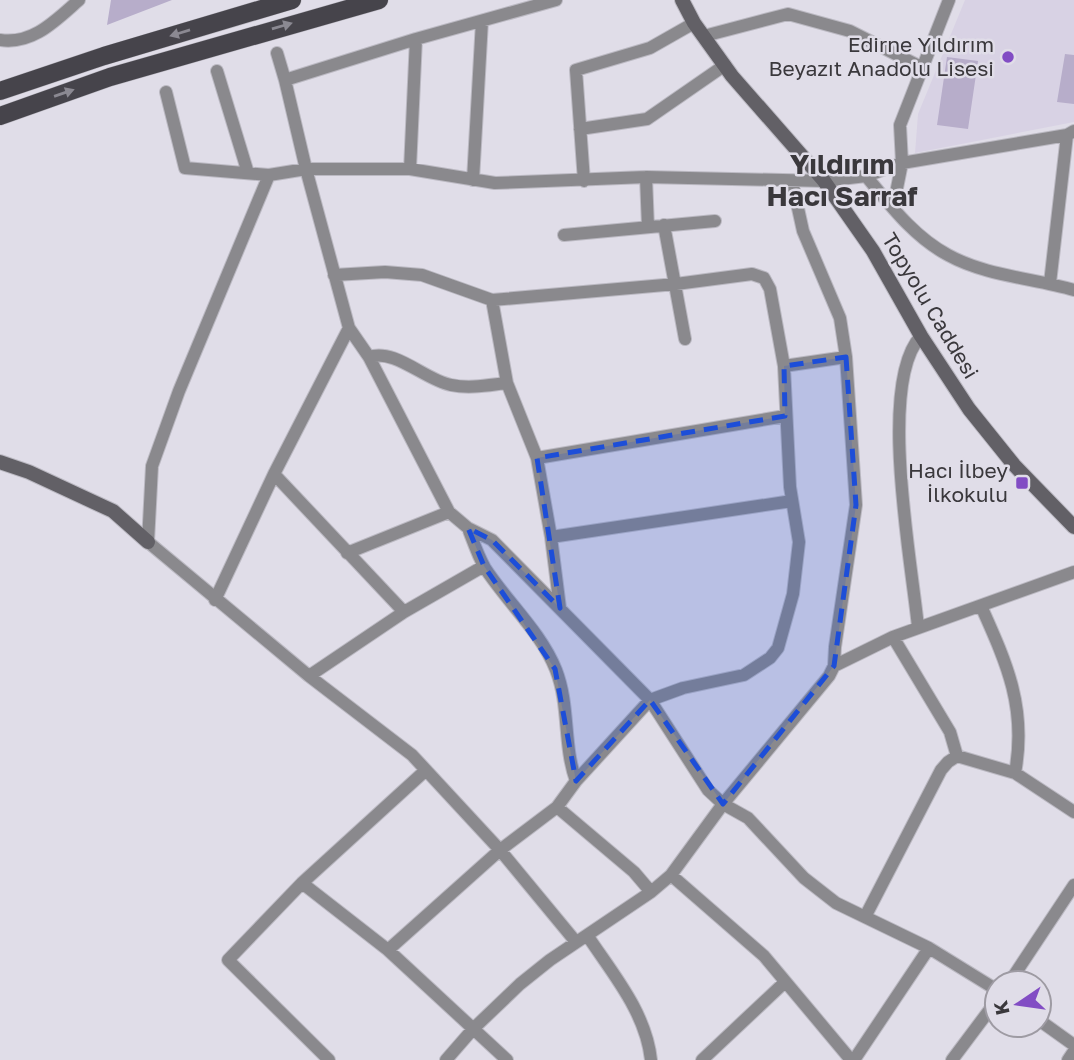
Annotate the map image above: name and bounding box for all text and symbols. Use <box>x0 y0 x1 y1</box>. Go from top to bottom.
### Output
one-way arrow <box>272 21 293 31</box>
one-way arrow <box>169 28 190 38</box>
place label: Edirne Yıldırım Beyazıt Anadolu Lisesi <box>768 31 994 81</box>
marker: Edirne Yıldırım Beyazıt Anadolu Lisesi <box>1000 49 1016 65</box>
one-way arrow <box>54 87 75 98</box>
district label: Yıldırım Hacı Sarraf <box>766 147 918 212</box>
street label: Topyolu Caddesi <box>877 228 985 383</box>
place label: Hacı İlbey İlkokulu <box>908 457 1008 507</box>
marker: Hacı İlbey İlkokulu <box>1014 475 1030 491</box>
north arrow <box>983 969 1053 1039</box>
text: K <box>988 998 1014 1017</box>

